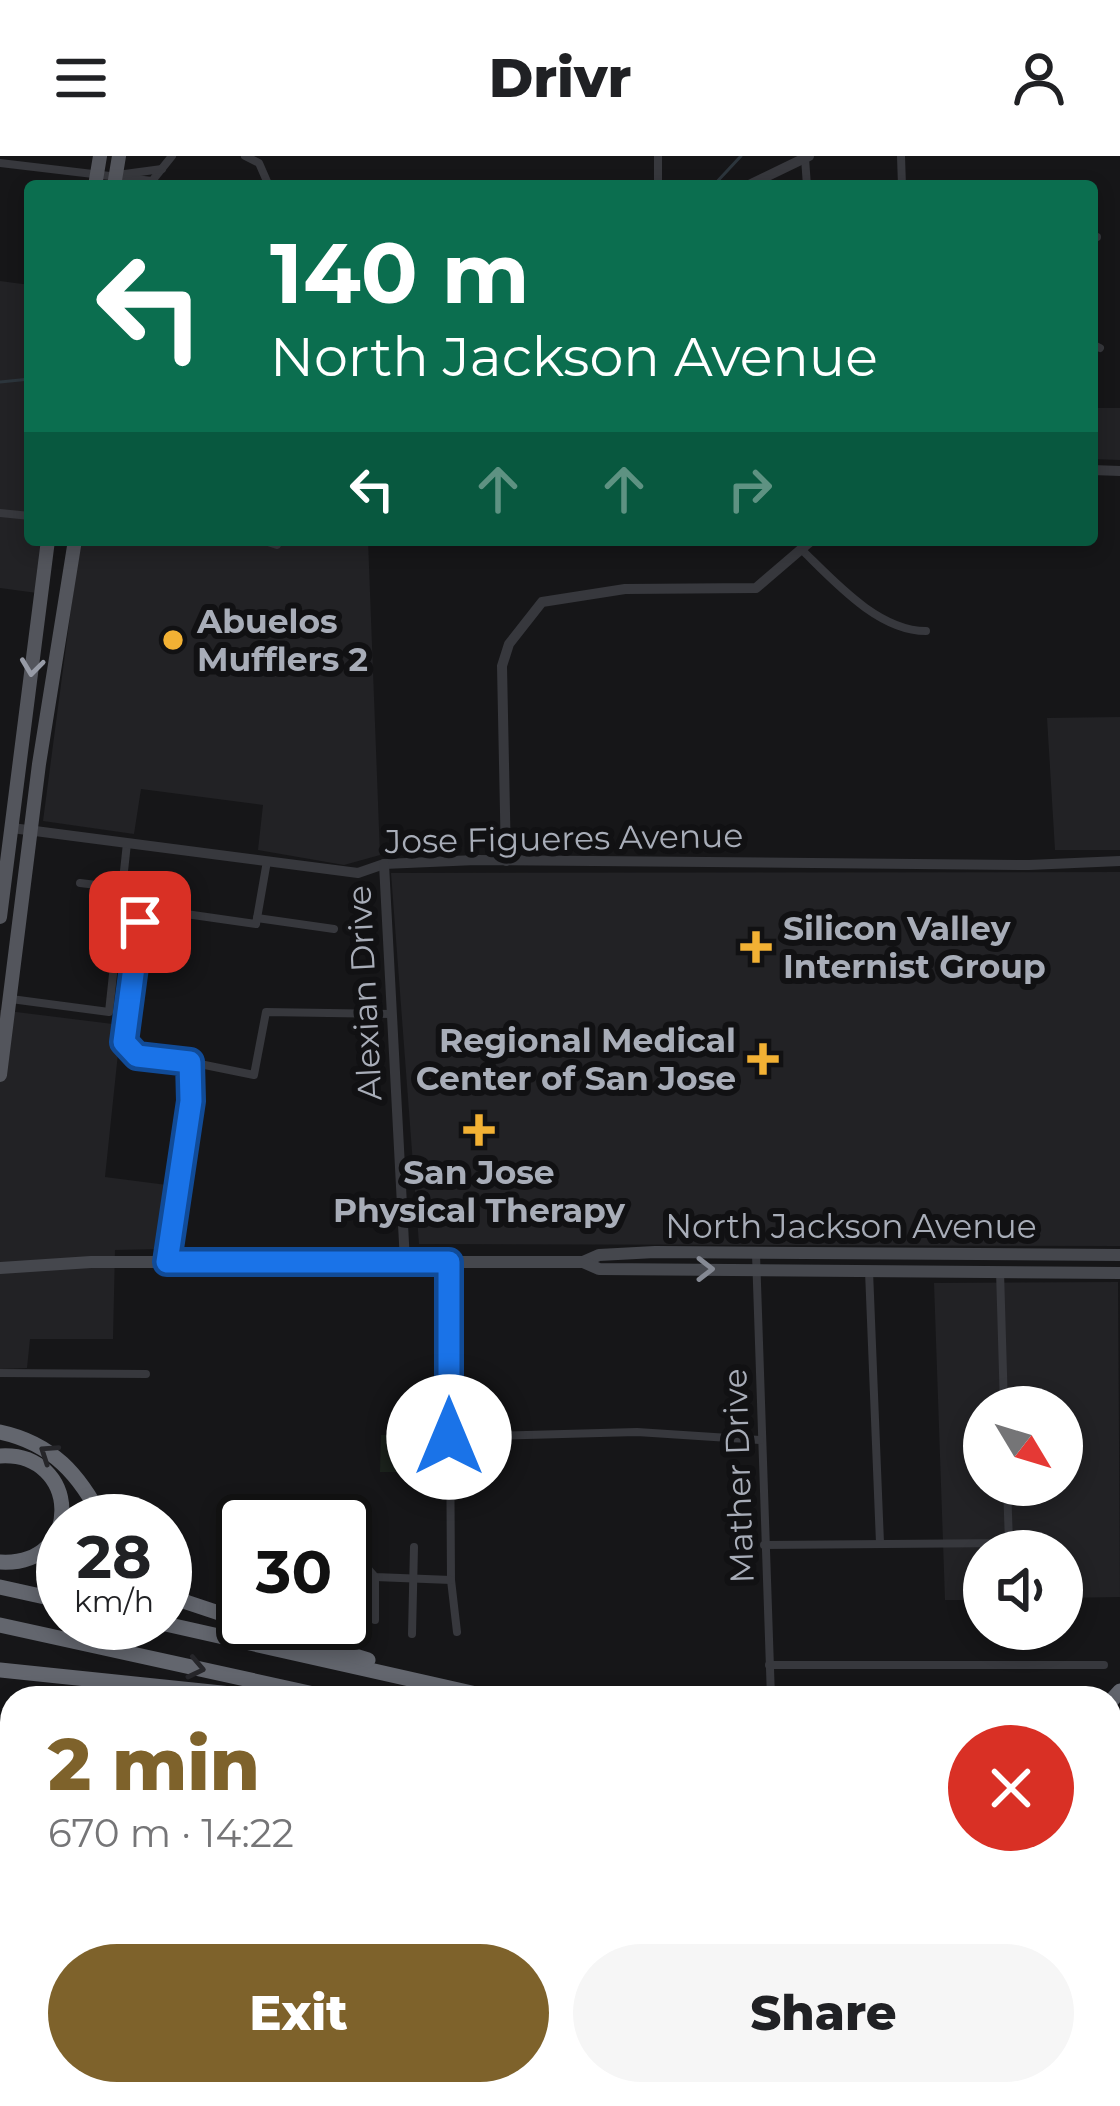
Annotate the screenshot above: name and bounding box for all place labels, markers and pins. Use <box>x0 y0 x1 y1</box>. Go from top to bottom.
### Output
place label: Abuelos Mufflers 2 <box>196 601 368 679</box>
marker: Abuelos Mufflers 2 <box>160 627 186 653</box>
pin <box>89 871 191 973</box>
place label: Silicon Valley Internist Group <box>783 908 1046 986</box>
marker: Silicon Valley Internist Group <box>740 931 772 963</box>
place label: Regional Medical Center of San Jose <box>416 1020 736 1098</box>
marker: Regional Medical Center of San Jose <box>747 1043 779 1075</box>
marker: San Jose Physical Therapy <box>463 1114 495 1146</box>
place label: San Jose Physical Therapy <box>333 1152 625 1230</box>

